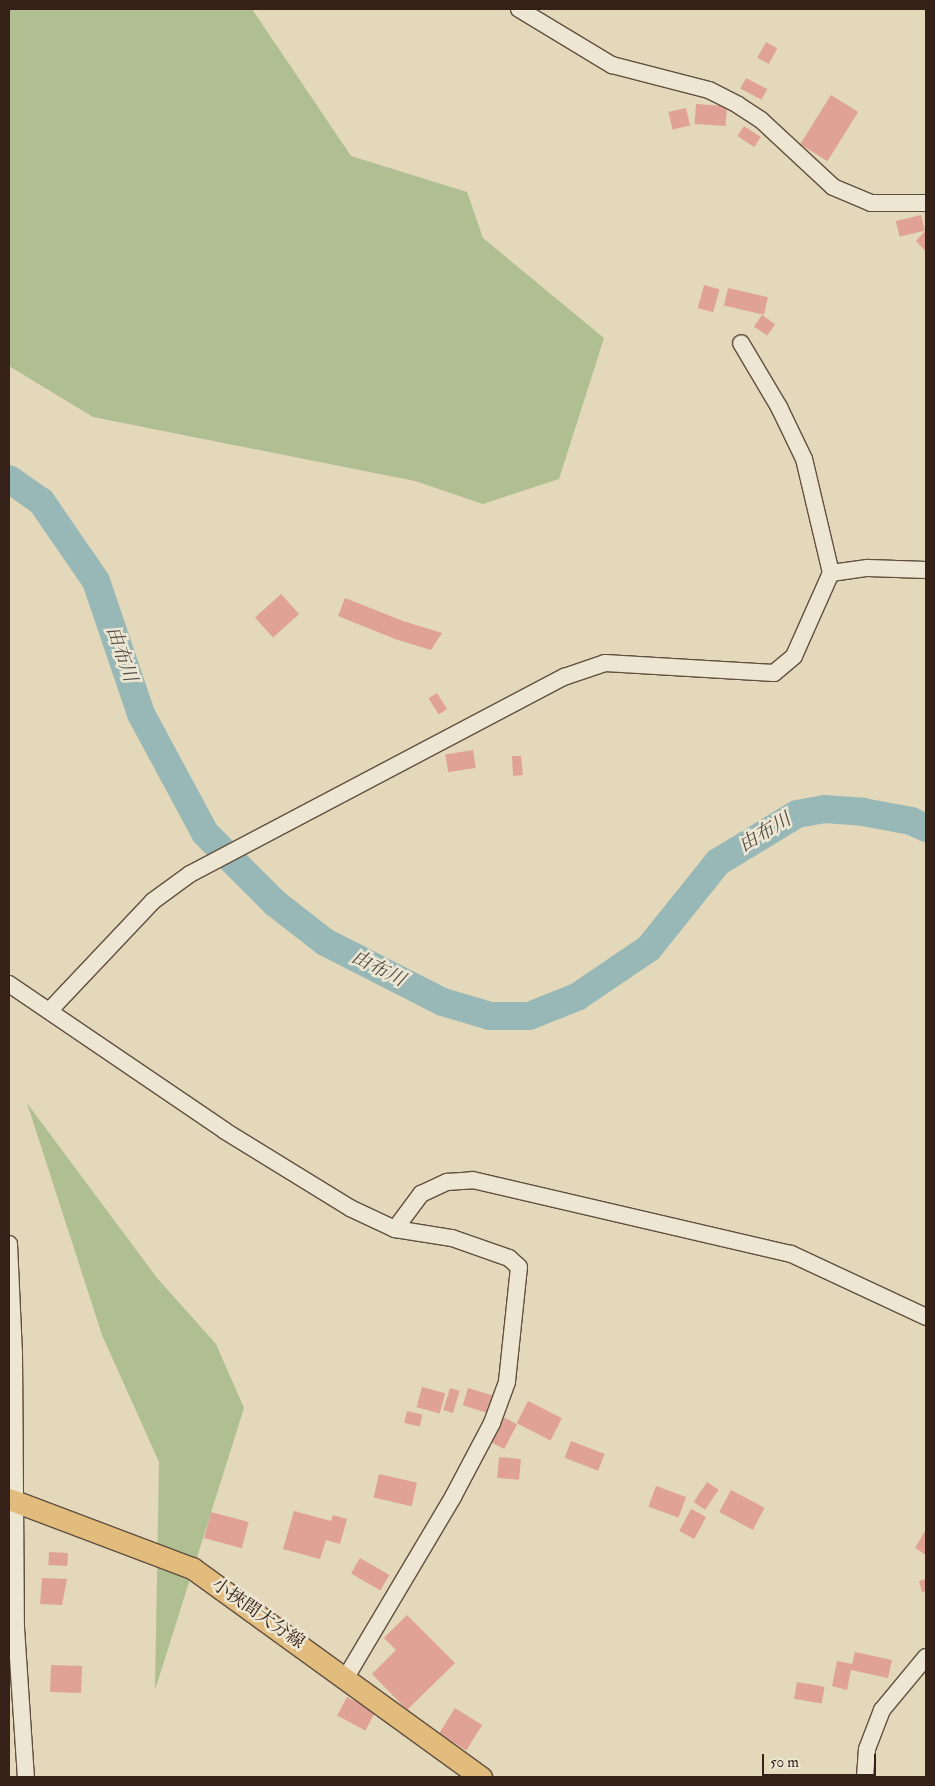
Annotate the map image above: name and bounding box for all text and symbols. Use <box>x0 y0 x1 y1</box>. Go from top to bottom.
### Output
water label: 由布川 <box>101 623 141 685</box>
water label: 由布川 <box>735 809 795 857</box>
water label: 由布川 <box>347 946 409 992</box>
street label: 小挾間大分線 <box>208 1574 308 1654</box>
scale bar <box>765 1744 879 1776</box>
text: 50 m <box>770 1753 799 1772</box>

